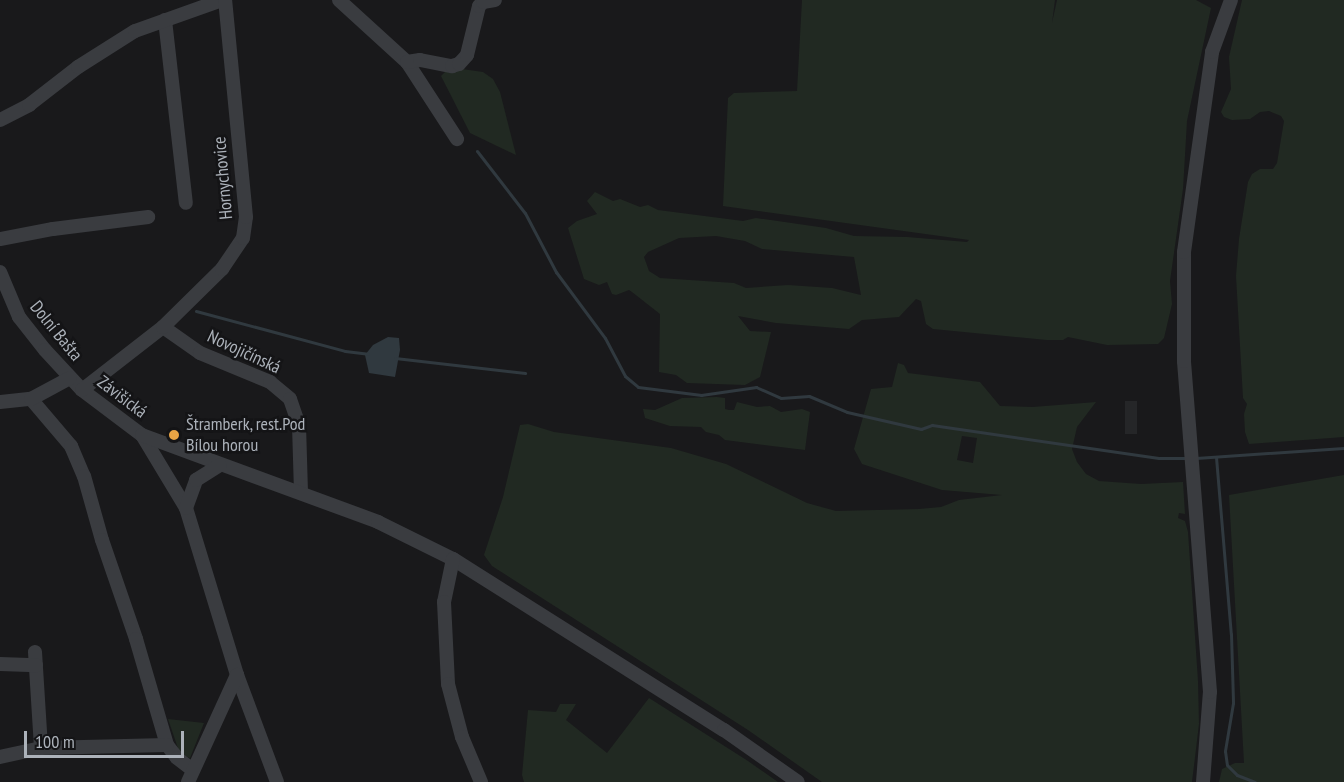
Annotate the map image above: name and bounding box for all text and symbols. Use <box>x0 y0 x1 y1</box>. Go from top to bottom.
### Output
street label: Hornychovice <box>209 136 237 220</box>
street label: Dolní Bašta <box>25 297 87 365</box>
street label: Novojičínská <box>204 326 284 378</box>
street label: Závišická <box>93 371 151 423</box>
place label: Štramberk, rest.Pod Bílou horou <box>186 414 307 456</box>
marker: Štramberk, rest.Pod Bílou horou <box>167 428 181 442</box>
scale bar <box>27 719 188 757</box>
text: 100 m <box>35 730 75 753</box>

